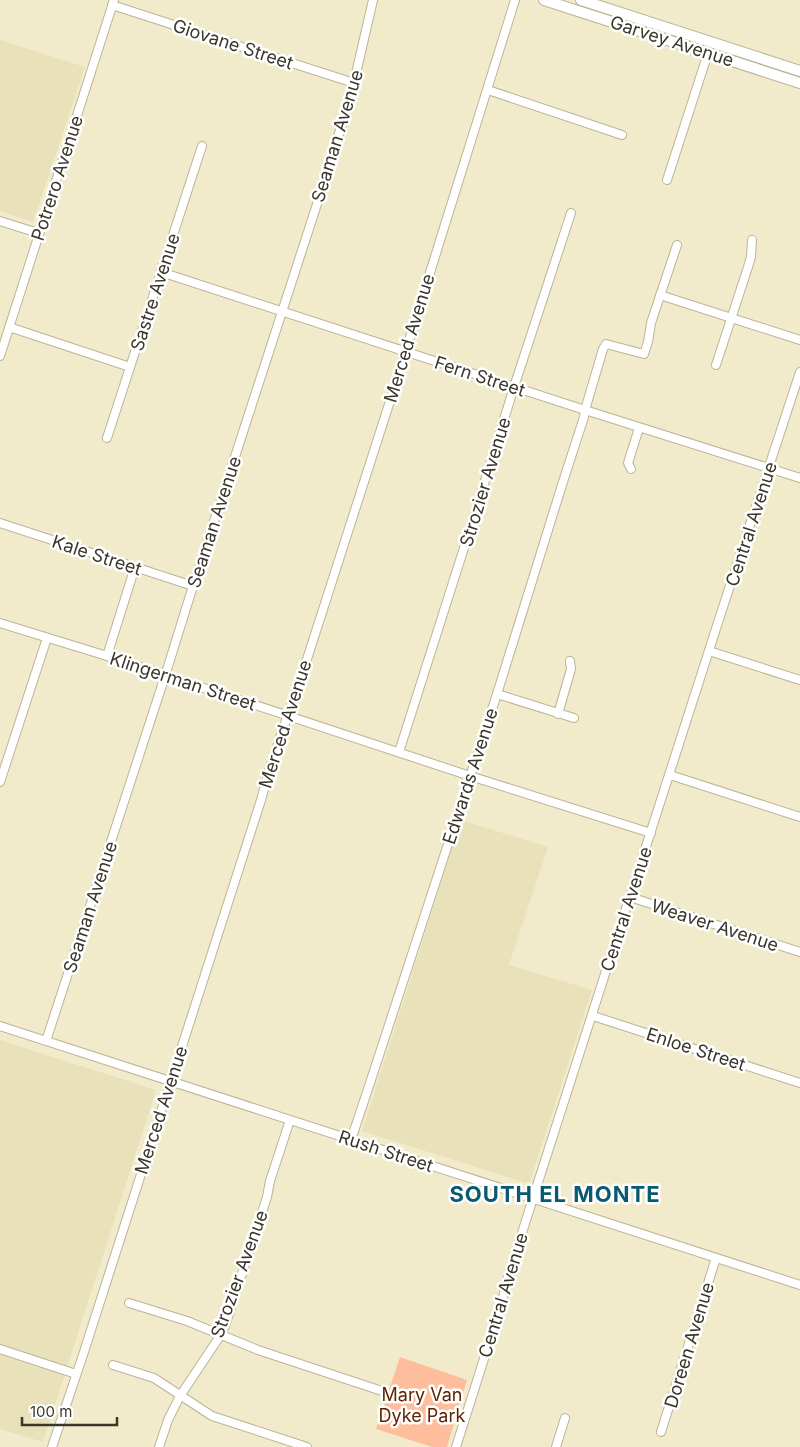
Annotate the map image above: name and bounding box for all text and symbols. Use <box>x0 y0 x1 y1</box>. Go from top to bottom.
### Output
street label: Garvey Avenue <box>607 11 737 71</box>
street label: Giovane Street <box>170 15 296 73</box>
street label: Seaman Avenue <box>307 67 367 205</box>
street label: Potrero Avenue <box>27 113 87 243</box>
street label: Sastre Avenue <box>126 231 184 353</box>
street label: Merced Avenue <box>379 271 439 405</box>
street label: Fern Street <box>432 351 528 401</box>
street label: Strozier Avenue <box>455 415 515 549</box>
street label: Seaman Avenue <box>183 454 245 590</box>
street label: Central Avenue <box>721 459 781 589</box>
street label: Kale Street <box>50 531 145 579</box>
street label: Klingerman Street <box>107 647 259 715</box>
street label: Merced Avenue <box>254 657 316 791</box>
street label: Edwards Avenue <box>438 705 502 847</box>
street label: Seaman Avenue <box>59 839 121 975</box>
street label: Central Avenue <box>596 844 656 974</box>
street label: Weaver Avenue <box>649 895 781 955</box>
street label: Enloe Street <box>644 1023 748 1075</box>
street label: Merced Avenue <box>130 1043 192 1177</box>
street label: Rush Street <box>336 1126 436 1176</box>
district label: SOUTH EL MONTE <box>449 1181 661 1207</box>
street label: Strozier Avenue <box>206 1207 272 1341</box>
street label: Central Avenue <box>474 1230 532 1360</box>
street label: Doreen Avenue <box>660 1280 718 1410</box>
park label: Mary Van Dyke Park <box>379 1384 466 1426</box>
scale bar <box>22 1394 118 1426</box>
text: 100 m <box>30 1402 72 1421</box>

